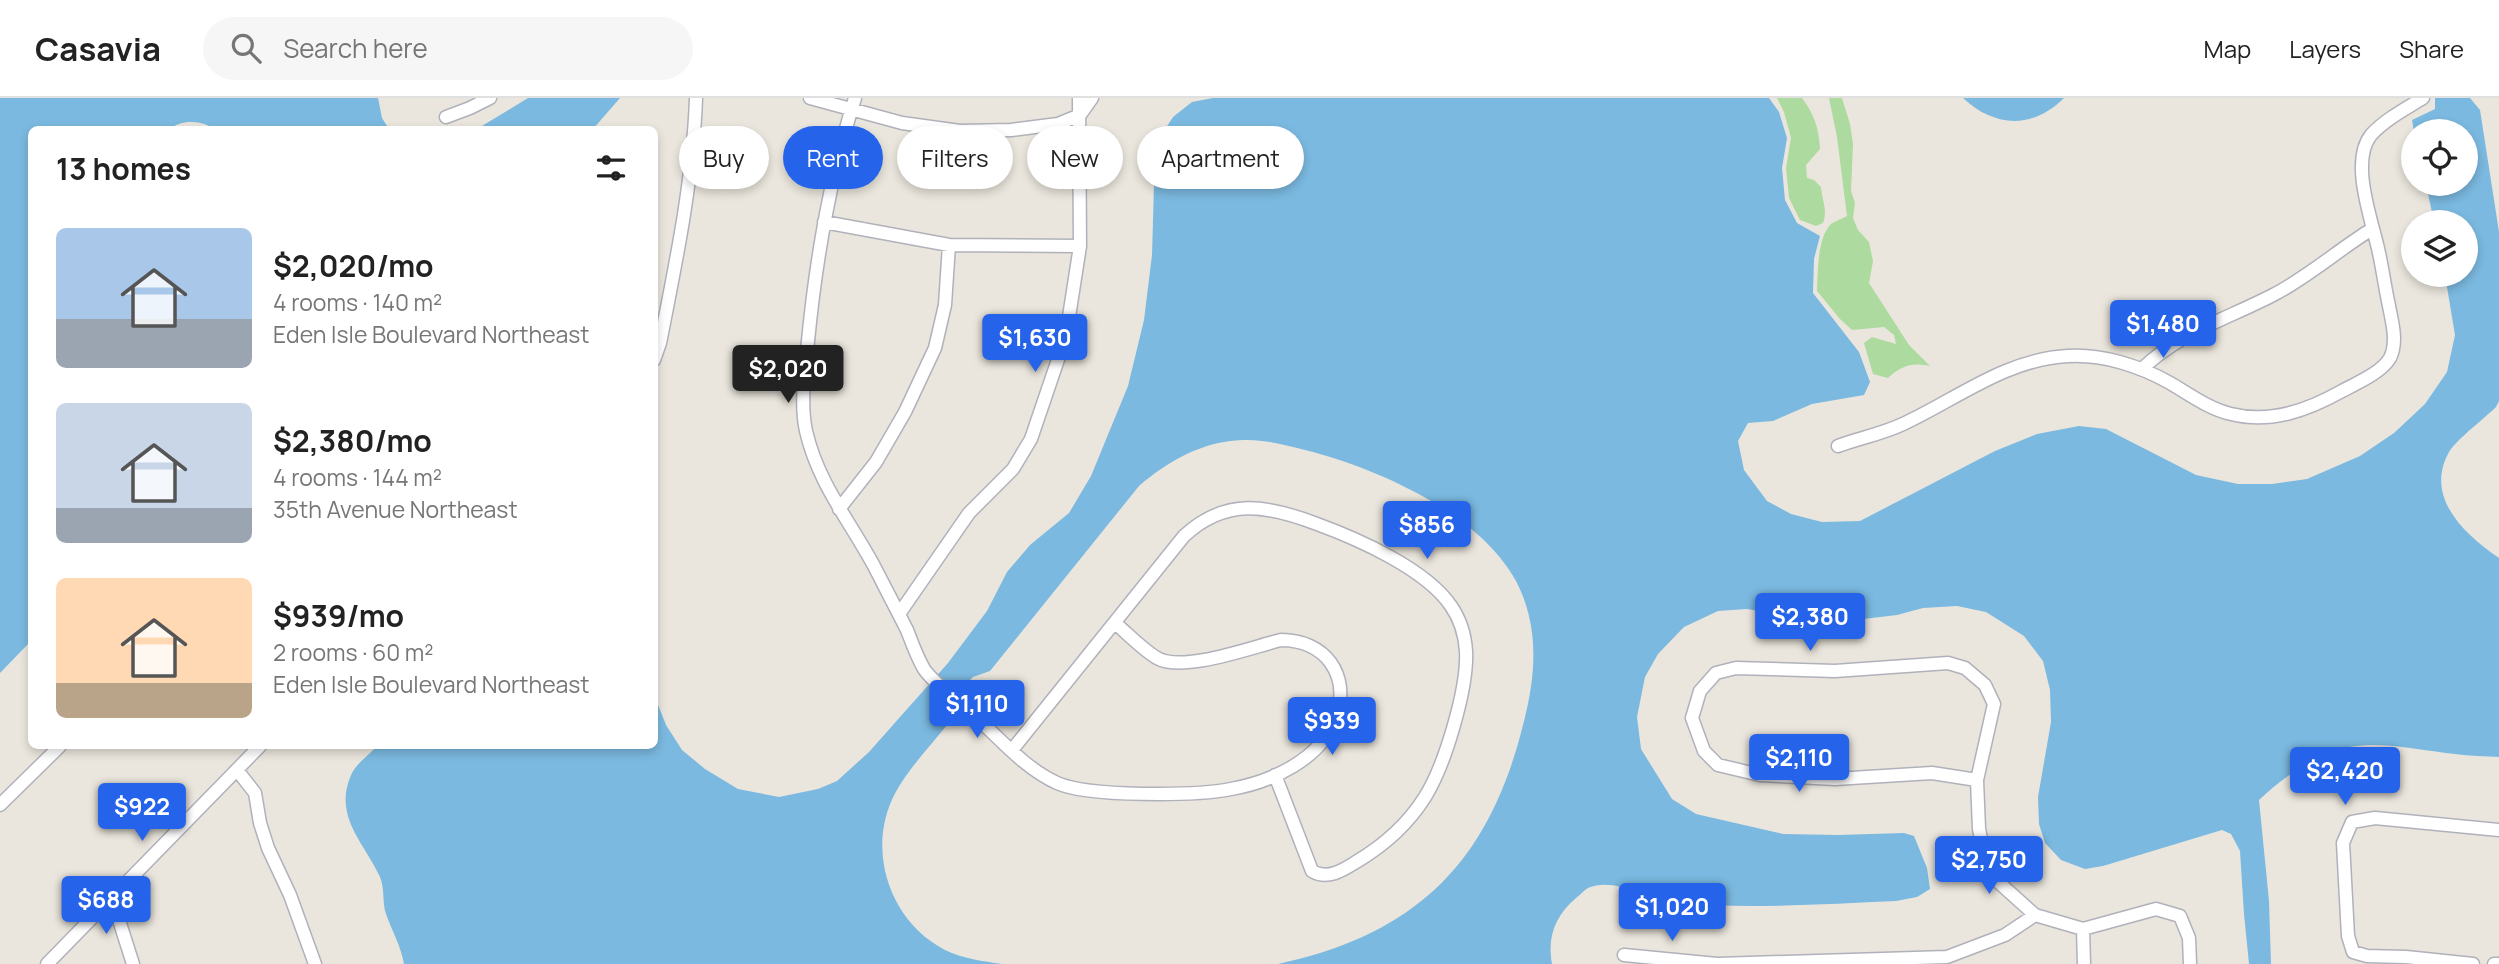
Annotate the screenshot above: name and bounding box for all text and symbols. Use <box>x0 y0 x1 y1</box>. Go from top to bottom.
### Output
search box <box>203 17 693 80</box>
text: Casavia <box>35 26 161 71</box>
icon: search <box>227 29 265 67</box>
text: Search here <box>283 30 428 66</box>
text: Map <box>2204 32 2251 65</box>
text: Layers <box>2289 32 2361 65</box>
text: Share <box>2399 32 2464 65</box>
map controls <box>2401 119 2478 287</box>
button: locate <box>2401 119 2478 196</box>
chip: Buy <box>679 126 769 189</box>
chip: Rent <box>783 126 883 189</box>
chip: Filters <box>897 126 1013 189</box>
chip: New <box>1027 126 1123 189</box>
chip: Apartment <box>1137 126 1304 189</box>
text: 13 homes <box>56 148 191 189</box>
icon: filters <box>592 149 630 187</box>
button: layers <box>2401 210 2478 287</box>
text: $2,020/mo <box>273 245 434 286</box>
icon: home <box>112 256 196 340</box>
text: 4 rooms · 140 m² <box>273 286 442 318</box>
pin: $1,480 <box>2106 300 2220 360</box>
text: $1,480 <box>2126 307 2200 339</box>
pin: $1,630 <box>978 314 1092 374</box>
text: Eden Isle Boulevard Northeast <box>273 318 590 350</box>
text: $1,630 <box>998 321 1072 353</box>
pin: $2,020 <box>731 345 845 405</box>
text: $2,020 <box>748 352 828 384</box>
text: $2,380/mo <box>273 420 432 461</box>
icon: home <box>112 431 196 515</box>
text: 4 rooms · 144 m² <box>273 461 442 493</box>
text: 35th Avenue Northeast <box>273 493 518 525</box>
pin: $856 <box>1386 502 1468 561</box>
text: $856 <box>1399 508 1455 540</box>
pin: $2,380 <box>1753 594 1867 653</box>
text: $939/mo <box>273 595 404 636</box>
text: $2,380 <box>1771 600 1849 632</box>
icon: home <box>112 606 196 690</box>
text: 2 rooms · 60 m² <box>273 636 434 668</box>
text: Eden Isle Boulevard Northeast <box>273 668 590 700</box>
pin: $1,110 <box>920 680 1034 740</box>
text: $1,110 <box>945 687 1009 719</box>
pin: $939 <box>1291 698 1373 757</box>
text: $939 <box>1304 704 1360 736</box>
pin: $2,110 <box>1742 734 1856 794</box>
text: $2,110 <box>1765 741 1833 773</box>
pin: $2,420 <box>2288 748 2402 807</box>
text: $2,420 <box>2306 754 2384 786</box>
pin: $922 <box>101 784 183 843</box>
text: $922 <box>114 790 170 822</box>
pin: $2,750 <box>1932 836 2046 896</box>
text: $2,750 <box>1951 843 2027 875</box>
pin: $688 <box>65 876 147 936</box>
text: $688 <box>78 883 134 915</box>
pin: $1,020 <box>1615 884 1729 943</box>
text: $1,020 <box>1635 890 1709 922</box>

